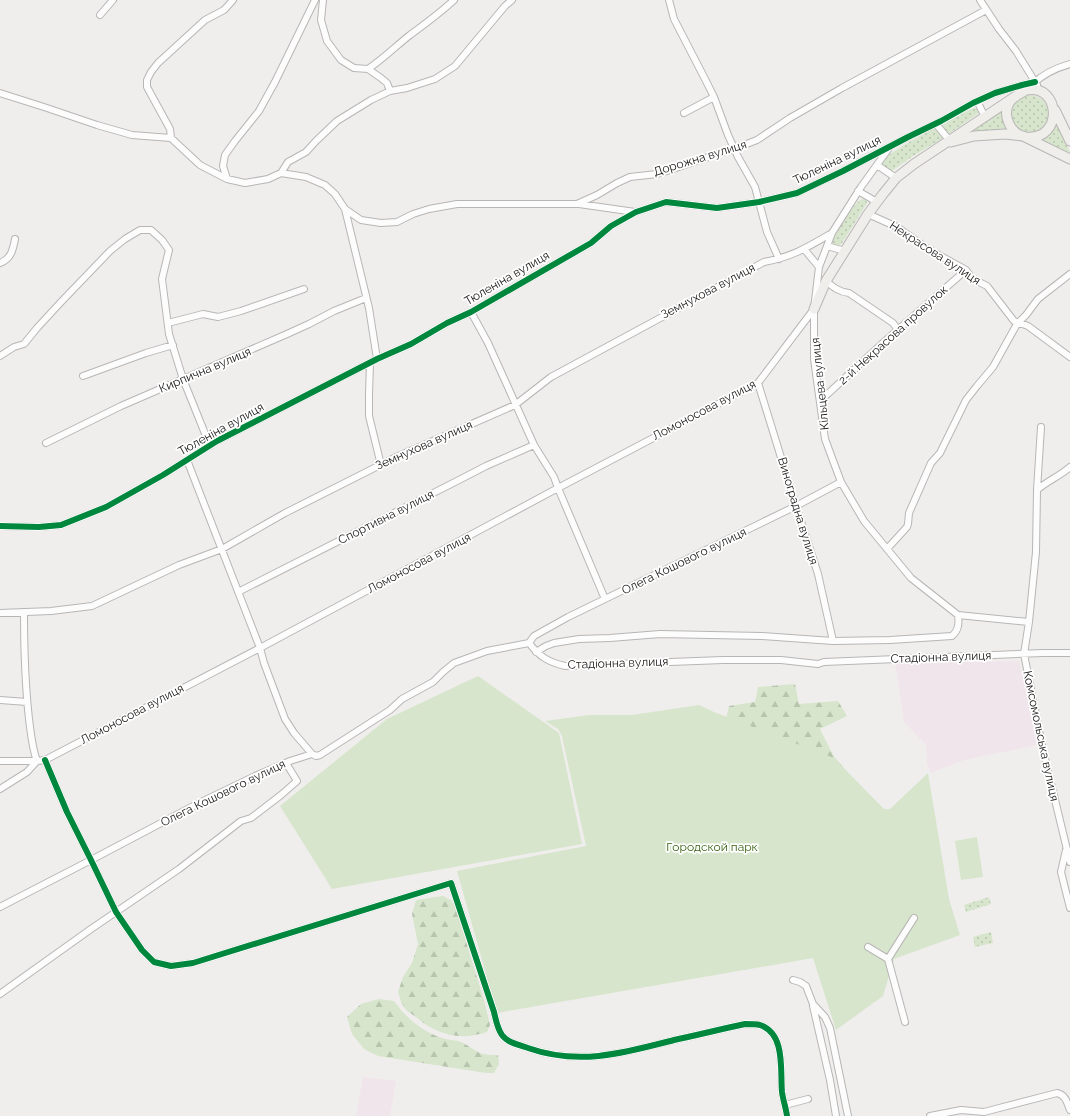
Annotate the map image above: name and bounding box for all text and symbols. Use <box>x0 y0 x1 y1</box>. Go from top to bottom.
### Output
street label: Тюленіна вулиця <box>791 133 883 187</box>
street label: Дорожна вулиця <box>652 137 748 179</box>
street label: Некрасова вулиця <box>887 218 983 288</box>
street label: Тюленіна вулиця <box>462 248 552 308</box>
street label: Земнухова вулиця <box>659 260 757 322</box>
street label: 2-й Некрасова провулок <box>836 282 950 388</box>
street label: Кільцева вулиця <box>808 337 832 431</box>
street label: Кирпична вулиця <box>157 344 253 396</box>
street label: Ломоносова вулиця <box>650 377 758 443</box>
street label: Тюленіна вулиця <box>176 400 266 458</box>
street label: Земнухова вулиця <box>373 417 475 473</box>
street label: Виноградна вулиця <box>775 456 821 566</box>
street label: Спортивна вулиця <box>336 487 436 547</box>
street label: Олега Кошового вулиця <box>619 525 749 597</box>
street label: Ломоносова вулиця <box>365 530 473 596</box>
street label: Стадіонна вулиця <box>890 648 992 666</box>
street label: Стадіонна вулиця <box>567 654 669 672</box>
street label: Комсомольська вулиця <box>1020 669 1062 803</box>
street label: Ломоносова вулиця <box>78 681 186 747</box>
street label: Олега Кошового вулиця <box>158 757 288 829</box>
park label: Городской парк <box>666 840 758 854</box>

